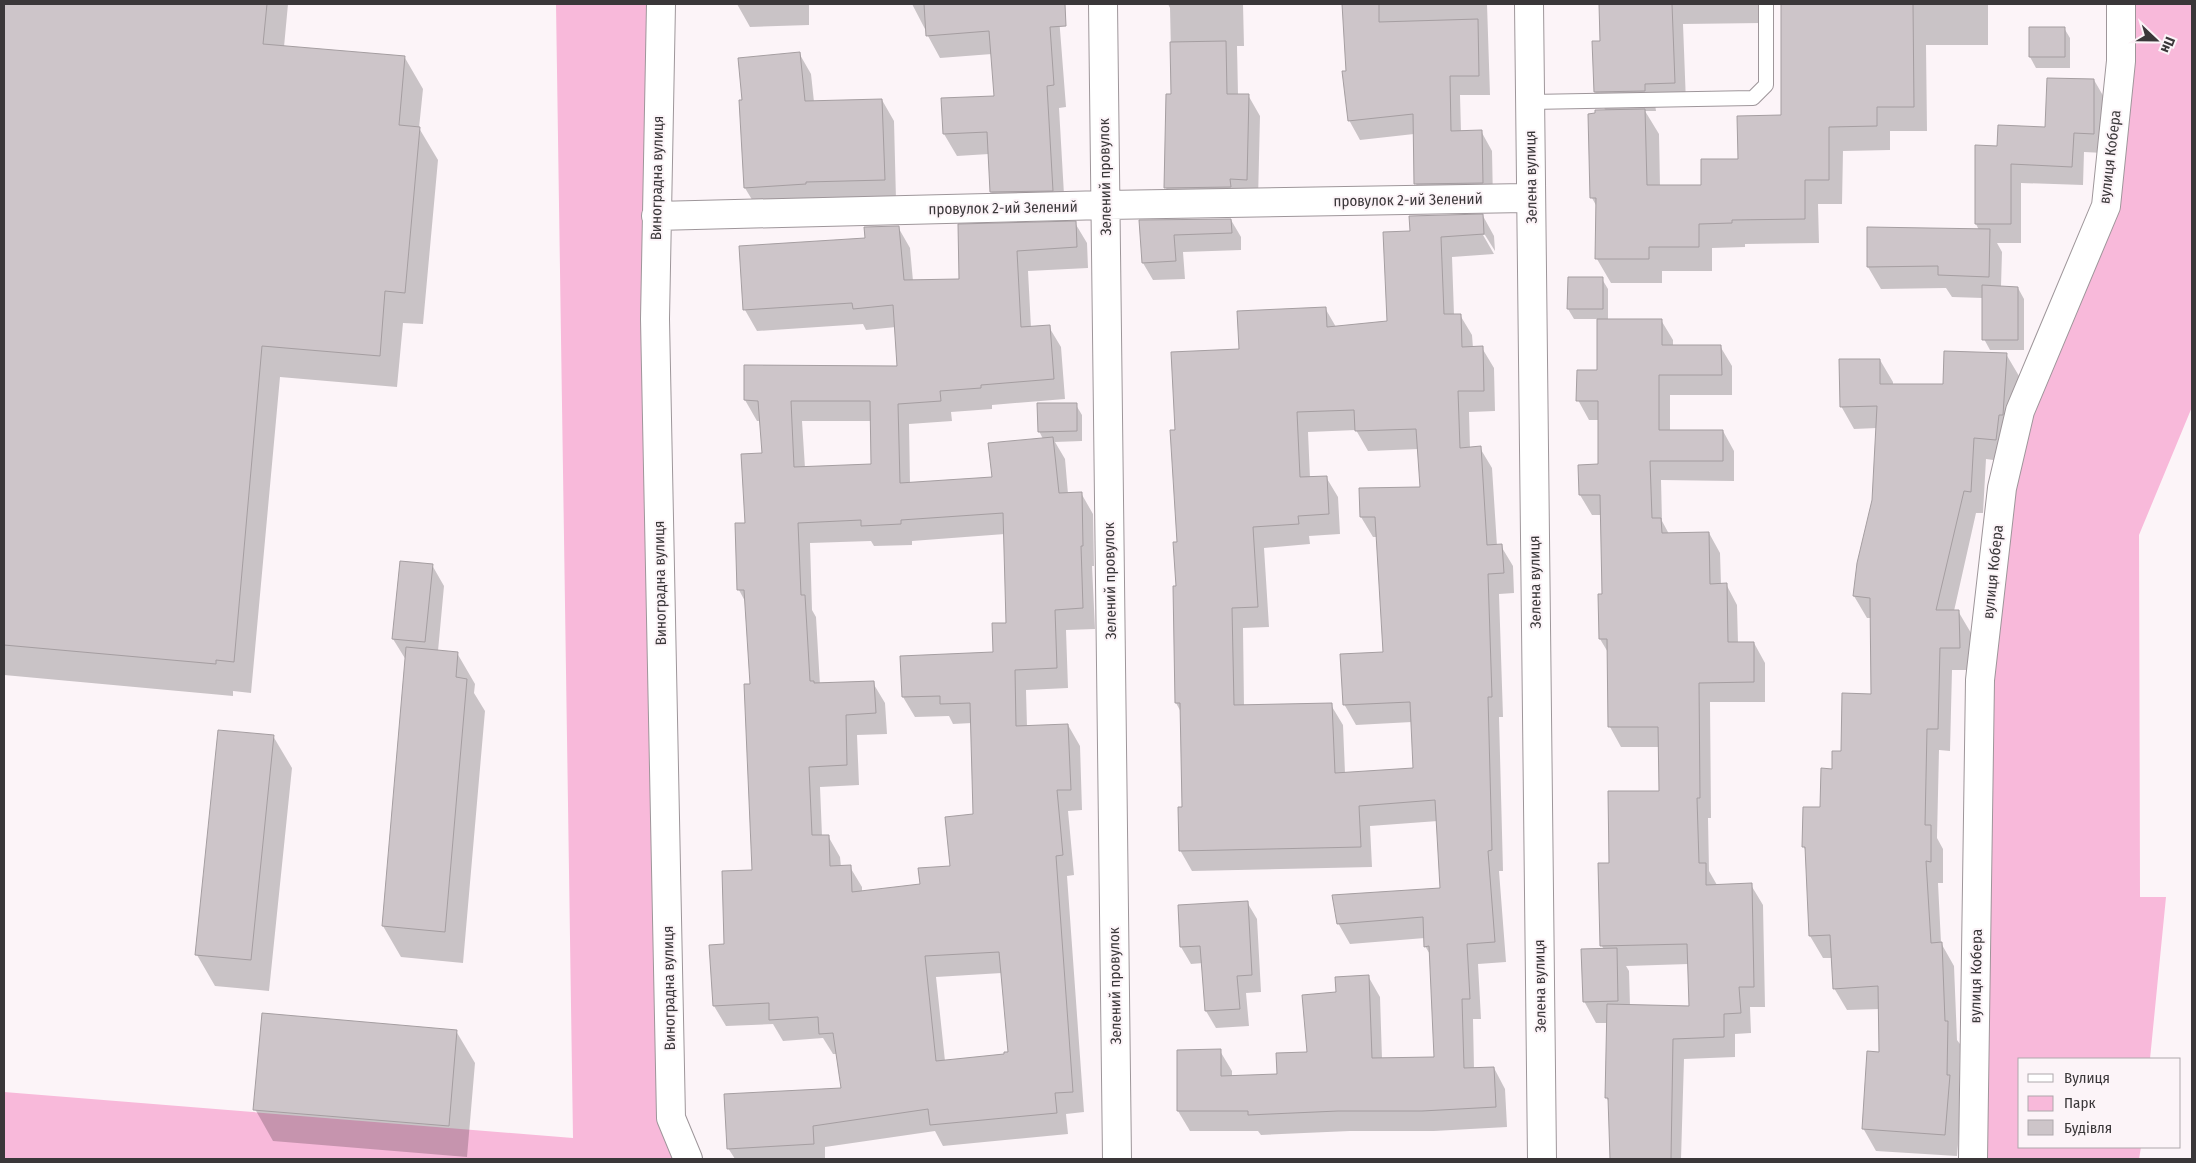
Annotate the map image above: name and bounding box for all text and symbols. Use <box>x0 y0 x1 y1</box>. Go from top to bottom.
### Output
north arrow <box>2131 15 2181 65</box>
text: Пн <box>2157 34 2178 55</box>
street label: вулиця Кобера <box>2095 109 2125 205</box>
street label: Виноградна вулиця <box>647 116 667 240</box>
street label: Зелений провулок <box>1095 118 1115 236</box>
street label: Зелена вулиця <box>1521 130 1541 224</box>
street label: провулок 2-ий Зелений <box>1333 190 1483 210</box>
street label: провулок 2-ий Зелений <box>928 198 1078 218</box>
street label: Виноградна вулиця <box>650 521 670 645</box>
street label: Зелений провулок <box>1100 522 1120 640</box>
street label: вулиця Кобера <box>1979 524 2007 620</box>
street label: Зелена вулиця <box>1525 535 1545 629</box>
street label: Виноградна вулиця <box>659 926 679 1050</box>
street label: Зелений провулок <box>1105 927 1125 1045</box>
street label: вулиця Кобера <box>1966 929 1986 1023</box>
street label: Зелена вулиця <box>1530 939 1550 1033</box>
legend <box>2018 1058 2181 1148</box>
text: Вулиця <box>2064 1069 2110 1087</box>
text: Парк <box>2064 1094 2095 1112</box>
text: Будівля <box>2064 1119 2112 1137</box>

